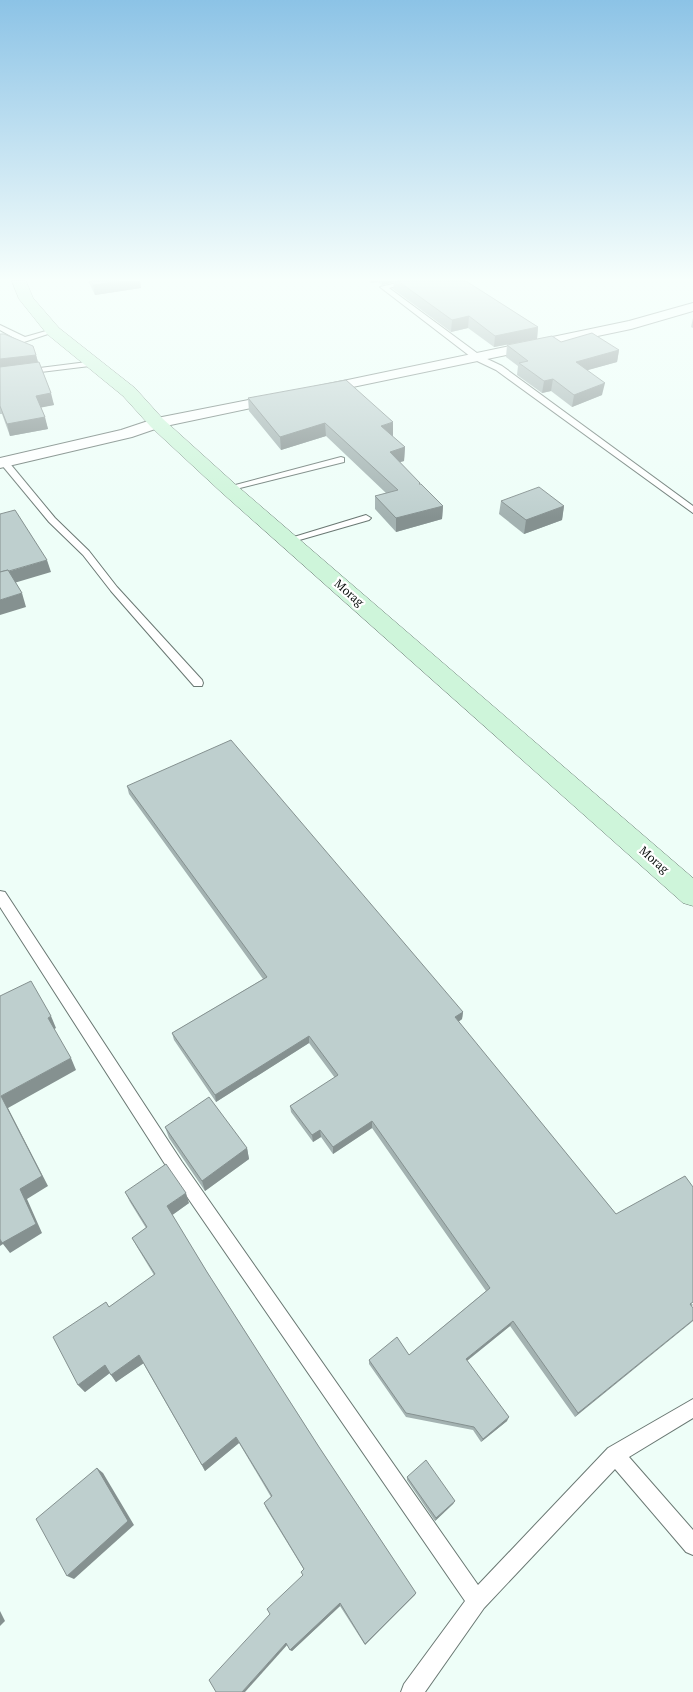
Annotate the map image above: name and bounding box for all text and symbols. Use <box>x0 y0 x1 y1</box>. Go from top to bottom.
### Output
street label: Morag <box>332 576 368 610</box>
street label: Morag <box>637 843 673 877</box>

